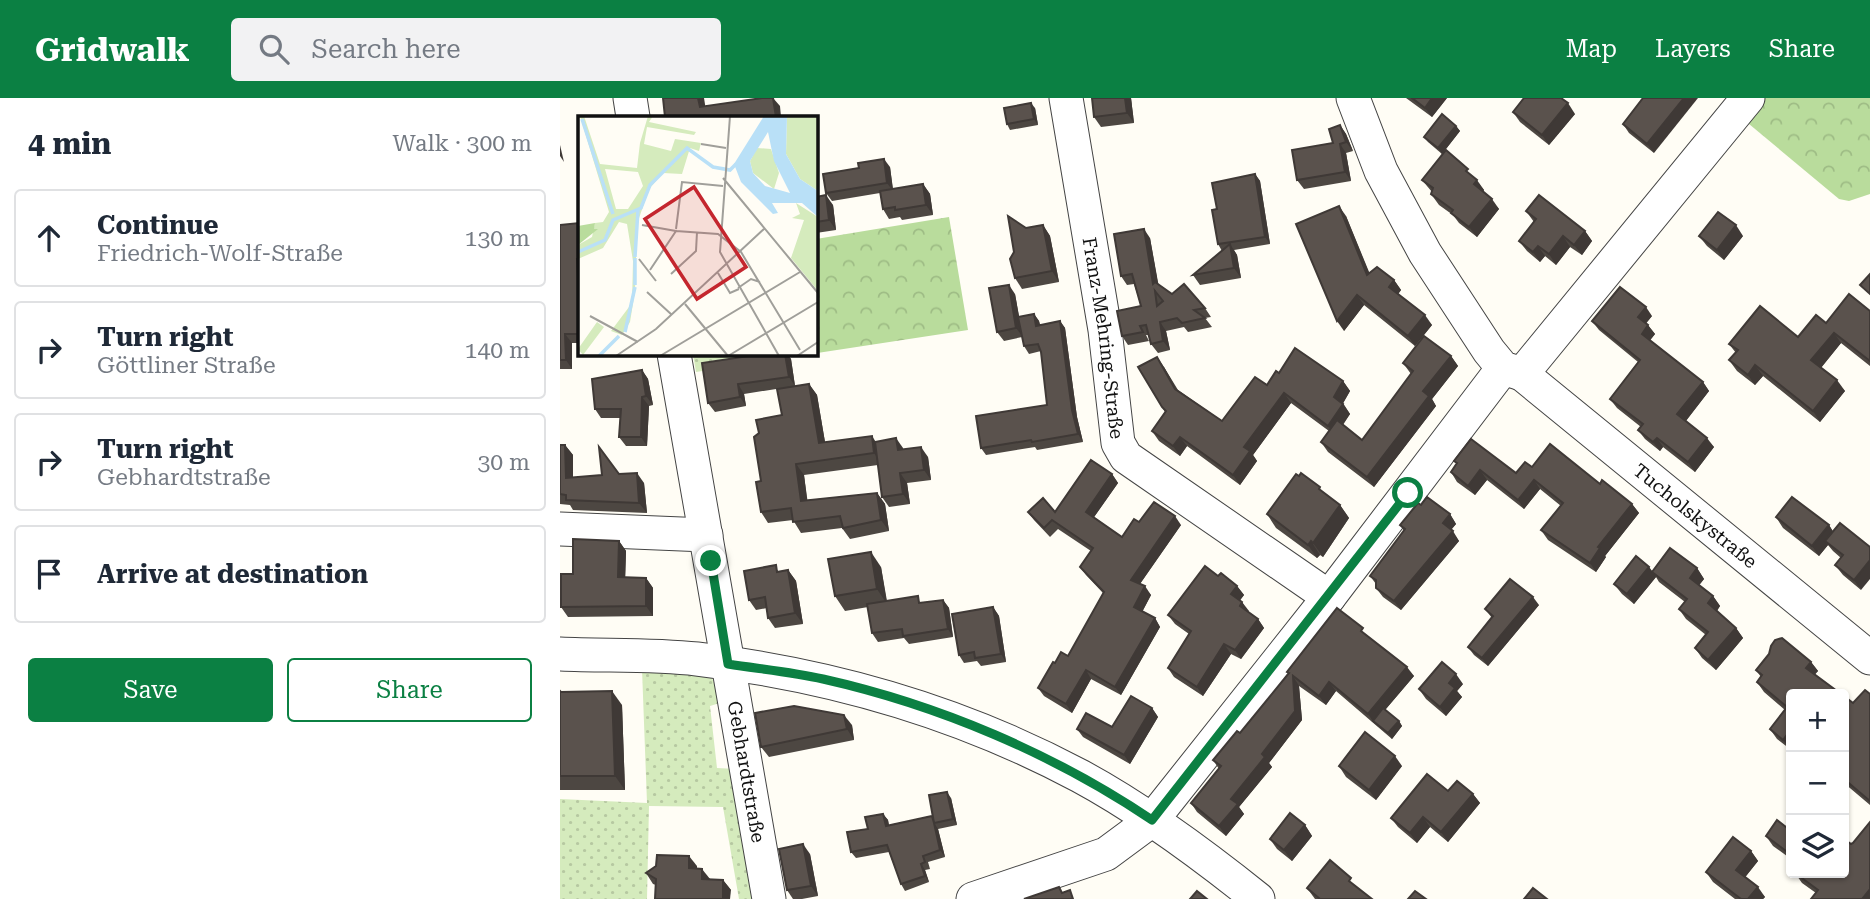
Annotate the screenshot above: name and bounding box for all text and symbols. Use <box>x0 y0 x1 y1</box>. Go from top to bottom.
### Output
search box <box>231 18 721 81</box>
text: Gridwalk <box>35 30 189 69</box>
icon: search <box>255 30 293 68</box>
text: Search here <box>311 34 460 64</box>
text: Map <box>1566 35 1617 63</box>
text: Layers <box>1655 35 1731 63</box>
text: Share <box>1769 35 1835 63</box>
inset map <box>578 116 817 355</box>
text: 4 min <box>28 126 111 161</box>
text: Walk · 300 m <box>393 130 532 157</box>
text: Continue <box>97 210 219 240</box>
icon: ahead <box>30 219 68 257</box>
text: 130 m <box>465 225 530 252</box>
street label: Franz-Mehring-Straße <box>1078 235 1129 440</box>
text: Friedrich-Wolf-Straße <box>97 240 343 267</box>
text: Turn right <box>97 322 233 352</box>
icon: right <box>30 331 68 369</box>
text: 140 m <box>465 337 530 364</box>
text: Göttliner Straße <box>97 352 276 379</box>
text: Turn right <box>97 434 233 464</box>
icon: right <box>30 443 68 481</box>
text: 30 m <box>477 449 530 476</box>
street label: Tucholskystraße <box>1629 458 1762 573</box>
text: Gebhardtstraße <box>97 464 271 491</box>
route start <box>1392 477 1423 508</box>
route end <box>695 545 726 576</box>
icon: arrive <box>30 555 68 593</box>
text: Arrive at destination <box>97 559 368 589</box>
button: Save <box>28 658 273 722</box>
button: Share <box>287 658 532 722</box>
map controls <box>1786 689 1849 878</box>
button: + <box>1786 689 1849 752</box>
street label: Gebhardtstraße <box>723 699 770 844</box>
button: − <box>1786 752 1849 815</box>
button: layers <box>1786 815 1849 878</box>

